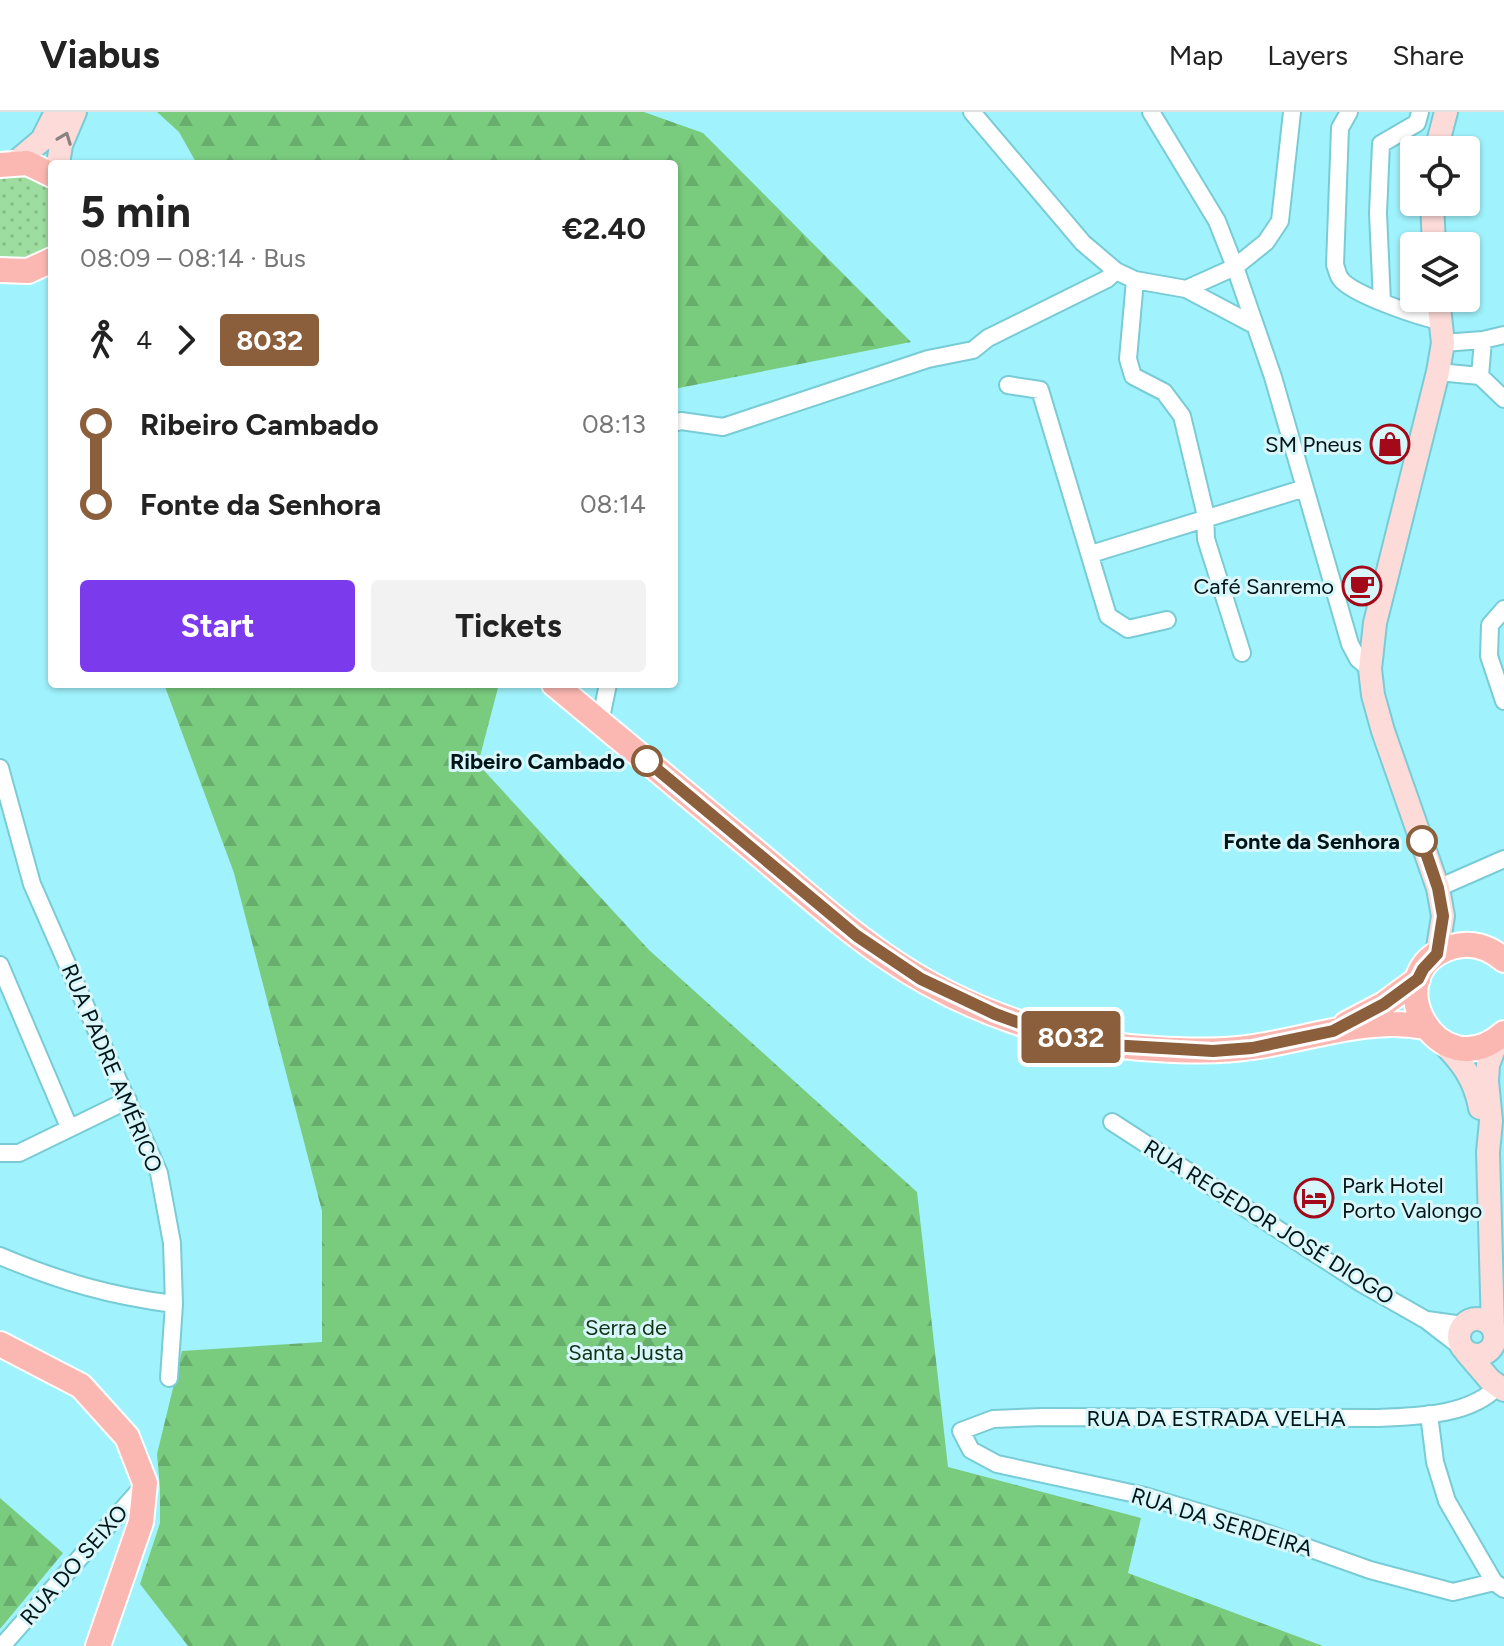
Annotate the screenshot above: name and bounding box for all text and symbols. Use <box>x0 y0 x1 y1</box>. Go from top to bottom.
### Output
text: Viabus <box>40 32 160 78</box>
text: Map <box>1169 38 1223 72</box>
text: Layers <box>1267 38 1348 72</box>
text: Share <box>1392 38 1464 72</box>
one-way arrow <box>55 132 72 146</box>
map controls <box>1400 136 1480 312</box>
button: locate <box>1400 136 1480 216</box>
text: 5 min <box>80 185 191 238</box>
text: €2.40 <box>562 210 646 247</box>
button: layers <box>1400 232 1480 312</box>
text: 08:09 – 08:14 · Bus <box>80 242 306 274</box>
icon: walk <box>80 318 124 362</box>
icon: forward <box>164 318 208 362</box>
text: 8032 <box>236 323 303 357</box>
text: 4 <box>136 324 152 356</box>
text: Ribeiro Cambado <box>140 406 379 443</box>
text: 08:13 <box>582 408 646 440</box>
shop icon: SM Pneus <box>1369 423 1411 465</box>
place label: SM Pneus <box>1265 431 1362 458</box>
text: Fonte da Senhora <box>140 486 381 523</box>
text: 08:14 <box>580 488 646 520</box>
cafe icon: Café Sanremo <box>1341 565 1383 607</box>
place label: Café Sanremo <box>1193 573 1334 600</box>
button: Start <box>80 580 355 672</box>
button: Tickets <box>371 580 646 672</box>
marker: Ribeiro Cambado <box>632 746 662 776</box>
place label: Ribeiro Cambado <box>450 748 625 775</box>
marker: Fonte da Senhora <box>1407 826 1437 856</box>
place label: Fonte da Senhora <box>1223 828 1400 855</box>
street label: RUA PADRE AMÉRICO <box>56 960 168 1176</box>
line badge: 8032 <box>1015 1011 1127 1063</box>
text: 8032 <box>1037 1020 1105 1054</box>
street label: RUA REGEDOR JOSÉ DIOGO <box>1139 1134 1399 1310</box>
place label: Park Hotel Porto Valongo <box>1342 1172 1482 1224</box>
hotel icon: Park Hotel Porto Valongo <box>1293 1177 1335 1219</box>
park label: Serra de Santa Justa <box>568 1314 684 1366</box>
street label: RUA DA ESTRADA VELHA <box>1086 1405 1346 1432</box>
street label: RUA DA SERDEIRA <box>1128 1482 1316 1562</box>
street label: RUA DO SEIXO <box>14 1499 134 1631</box>

